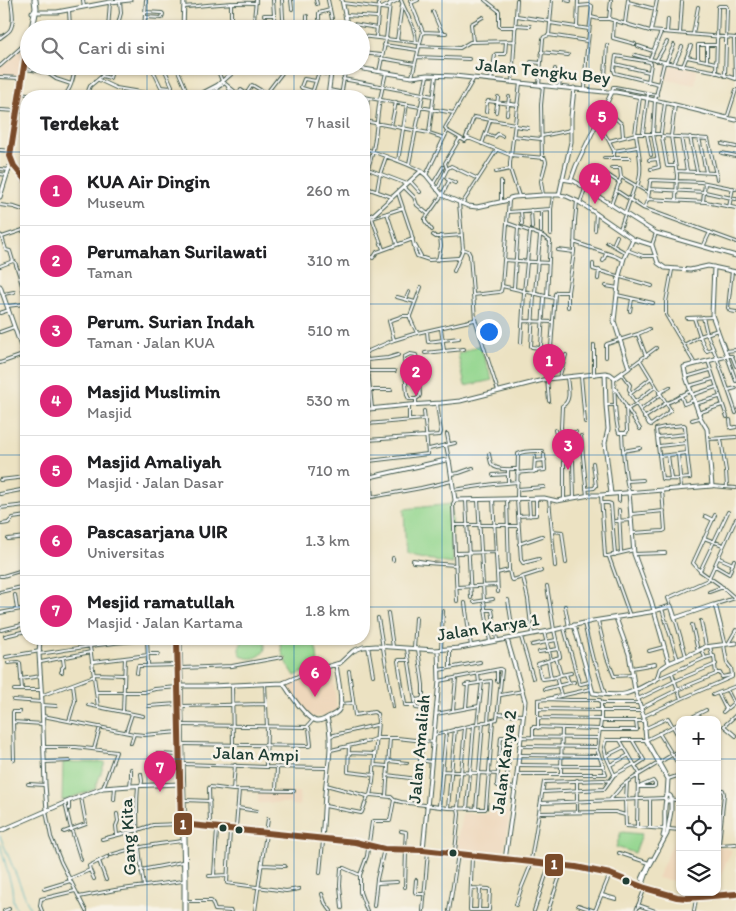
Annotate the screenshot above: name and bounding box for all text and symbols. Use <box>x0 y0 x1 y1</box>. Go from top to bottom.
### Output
search box <box>20 20 370 75</box>
icon: search <box>38 34 66 62</box>
text: Cari di sini <box>78 36 165 59</box>
street label: Jalan Tengku Bey <box>474 53 612 89</box>
pin: 5 <box>586 100 618 141</box>
text: Terdekat <box>40 110 119 135</box>
text: 7 hasil <box>306 113 350 132</box>
pin: 4 <box>579 163 611 204</box>
text: KUA Air Dingin <box>87 170 210 193</box>
text: 1 <box>52 181 60 200</box>
text: 260 m <box>306 181 350 200</box>
text: Museum <box>87 193 145 212</box>
text: Perumahan Surilawati <box>87 240 267 263</box>
text: 2 <box>52 251 60 270</box>
text: 310 m <box>307 251 350 270</box>
text: Taman <box>87 263 133 282</box>
text: Perum. Surian Indah <box>87 310 254 333</box>
your location <box>476 319 502 345</box>
text: 3 <box>52 321 60 340</box>
text: 510 m <box>307 321 350 340</box>
text: Taman · Jalan KUA <box>87 333 215 352</box>
pin: 1 <box>533 344 565 385</box>
pin: 2 <box>400 355 432 396</box>
text: Masjid Muslimin <box>87 380 220 403</box>
text: 4 <box>51 391 61 410</box>
text: 530 m <box>306 391 350 410</box>
text: Masjid <box>87 403 132 422</box>
pin: 3 <box>552 429 584 470</box>
text: Masjid Amaliyah <box>87 450 221 473</box>
text: 5 <box>52 461 60 480</box>
text: 710 m <box>308 461 350 480</box>
text: Masjid · Jalan Dasar <box>87 473 223 492</box>
text: Pascasarjana UIR <box>87 520 228 543</box>
text: 6 <box>52 531 60 550</box>
text: 1.3 km <box>305 531 350 550</box>
text: Universitas <box>87 543 165 562</box>
text: Mesjid ramatullah <box>87 590 234 613</box>
text: 7 <box>52 601 60 620</box>
text: 1.8 km <box>305 601 350 620</box>
street label: Jalan Karya 1 <box>435 608 541 646</box>
text: Masjid · Jalan Kartama <box>87 613 243 632</box>
pin: 6 <box>299 656 331 697</box>
street label: Jalan Amaliah <box>403 694 435 804</box>
street label: Jalan Karya 2 <box>487 708 521 815</box>
map controls <box>676 716 721 896</box>
button: + <box>676 716 721 761</box>
street label: Jalan Ampi <box>213 742 299 766</box>
pin: 7 <box>144 751 176 792</box>
button: − <box>676 761 721 806</box>
street label: Gang Kita <box>115 797 141 876</box>
button: locate <box>676 806 721 851</box>
line badge: 1 <box>173 812 193 836</box>
text: 1 <box>180 816 187 833</box>
unlabelled marker <box>218 823 228 833</box>
unlabelled marker <box>234 825 244 835</box>
unlabelled marker <box>448 848 458 858</box>
button: layers <box>676 851 721 896</box>
line badge: 1 <box>544 853 564 877</box>
text: 1 <box>551 856 558 873</box>
unlabelled marker <box>621 876 631 886</box>

